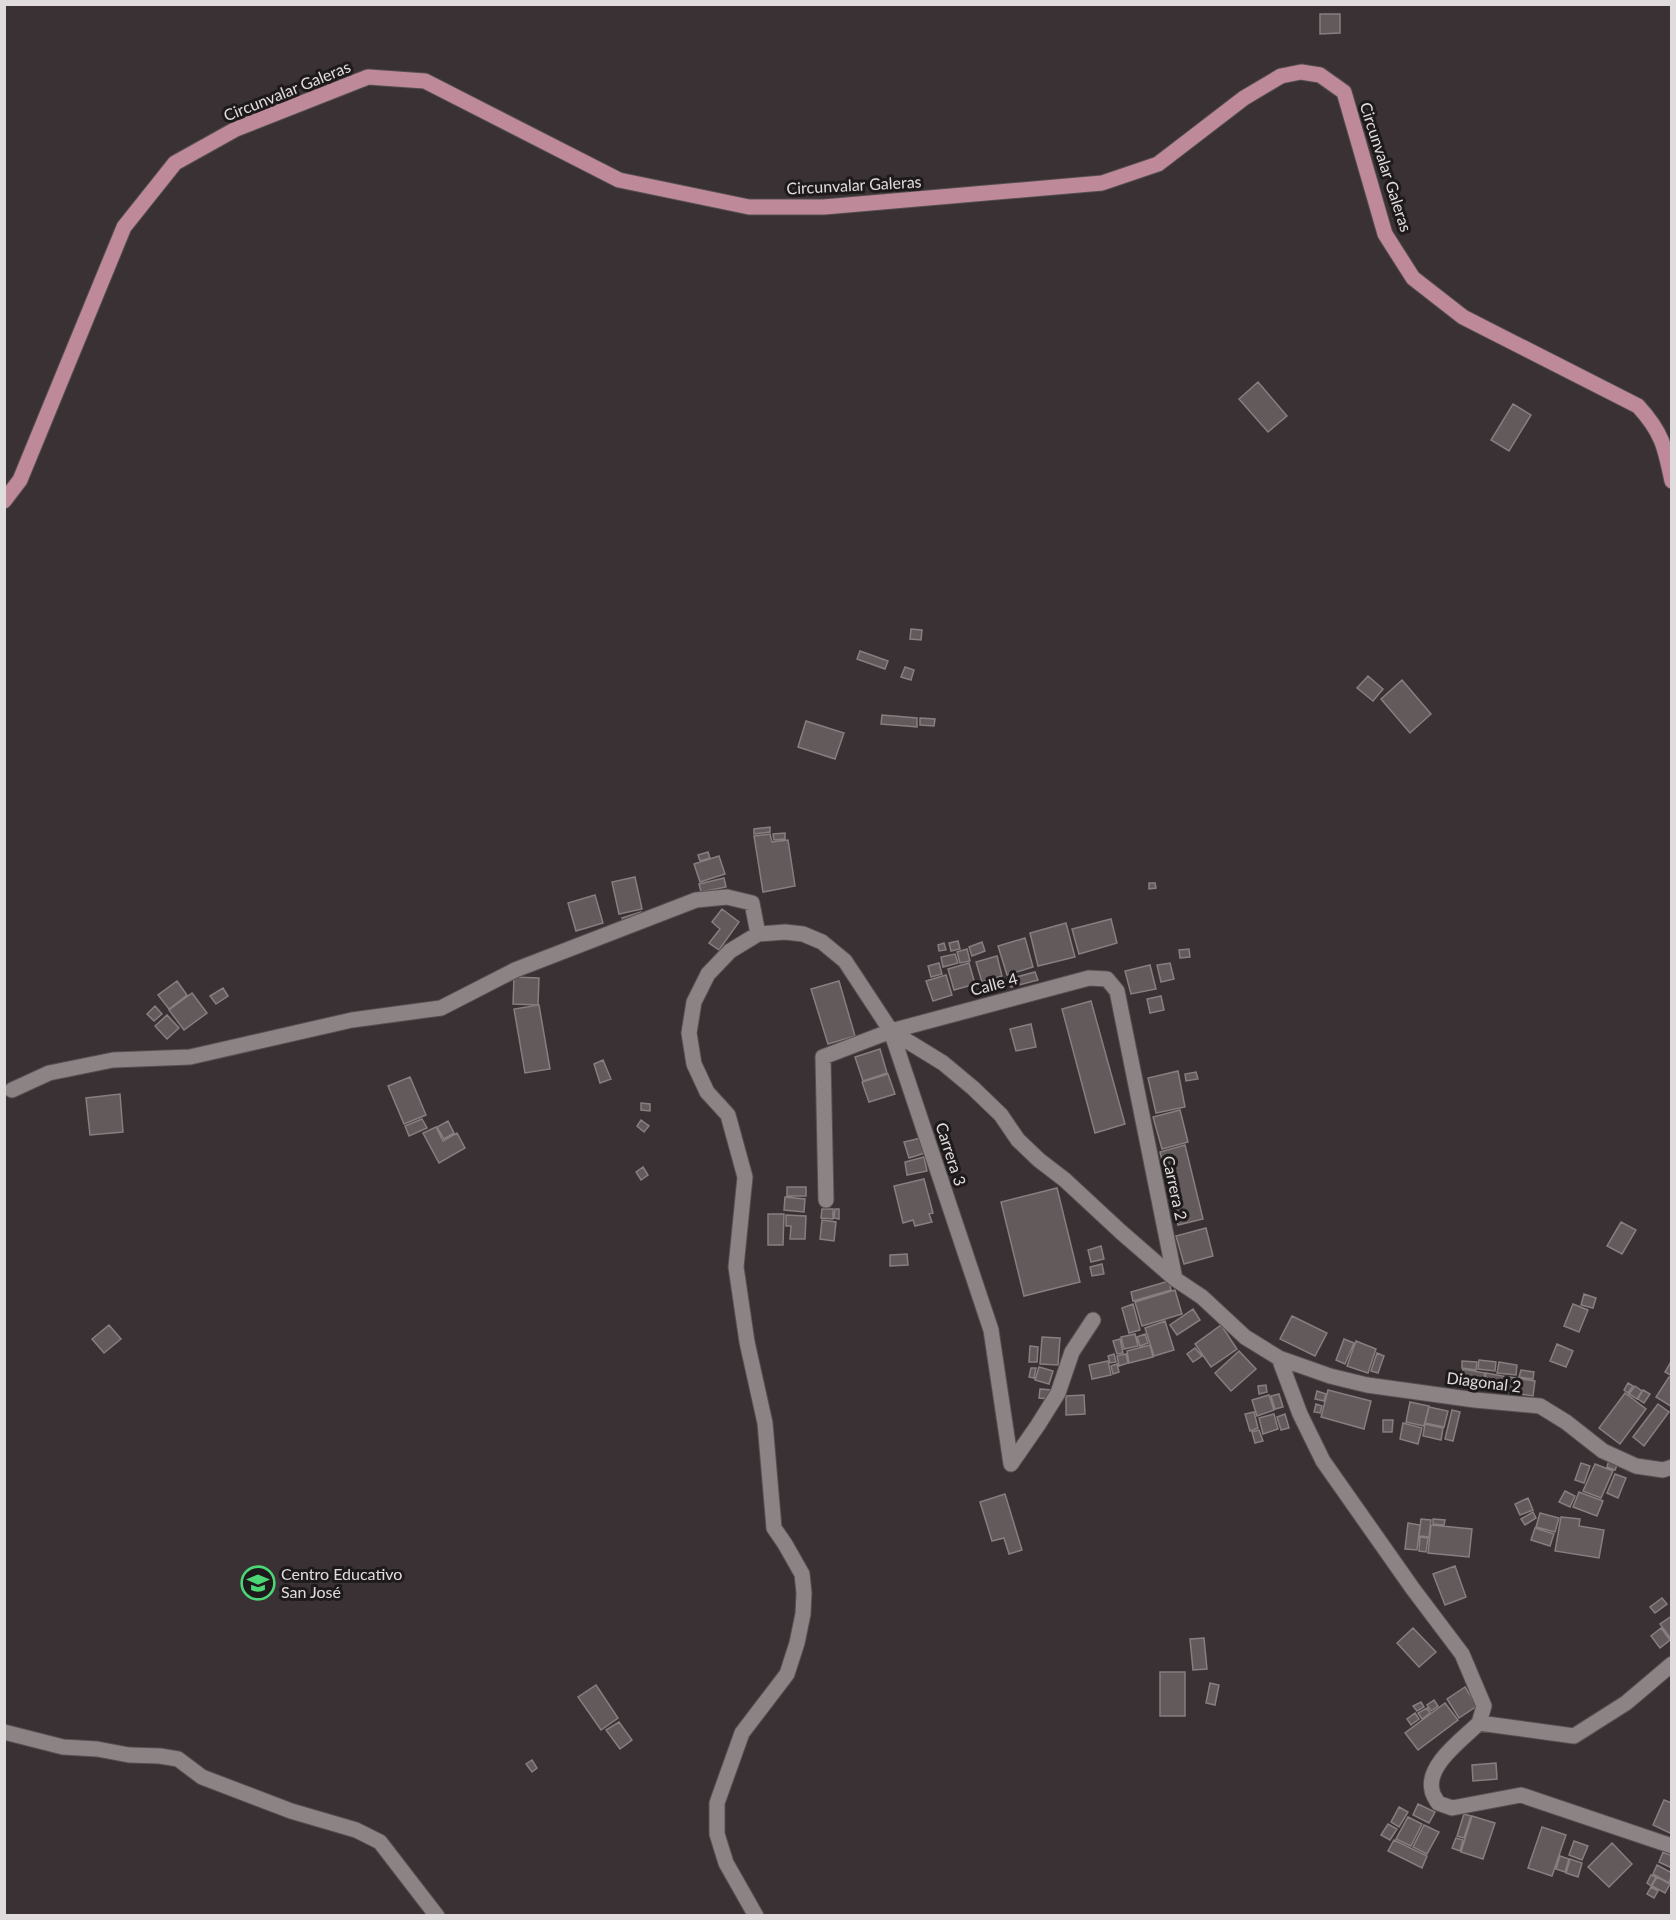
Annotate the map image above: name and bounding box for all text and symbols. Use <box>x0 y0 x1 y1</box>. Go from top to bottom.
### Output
street label: Circunvalar Galeras <box>221 56 353 125</box>
street label: Circunvalar Galeras <box>1357 100 1416 234</box>
street label: Circunvalar Galeras <box>786 171 922 198</box>
street label: Calle 4 <box>968 968 1020 999</box>
street label: Carrera 3 <box>932 1120 971 1188</box>
street label: Carrera 2 <box>1159 1154 1192 1222</box>
street label: Diagonal 2 <box>1446 1367 1522 1396</box>
place label: Centro Educativo San José <box>281 1564 402 1601</box>
school or university icon: Centro Educativo San José <box>240 1565 276 1601</box>

